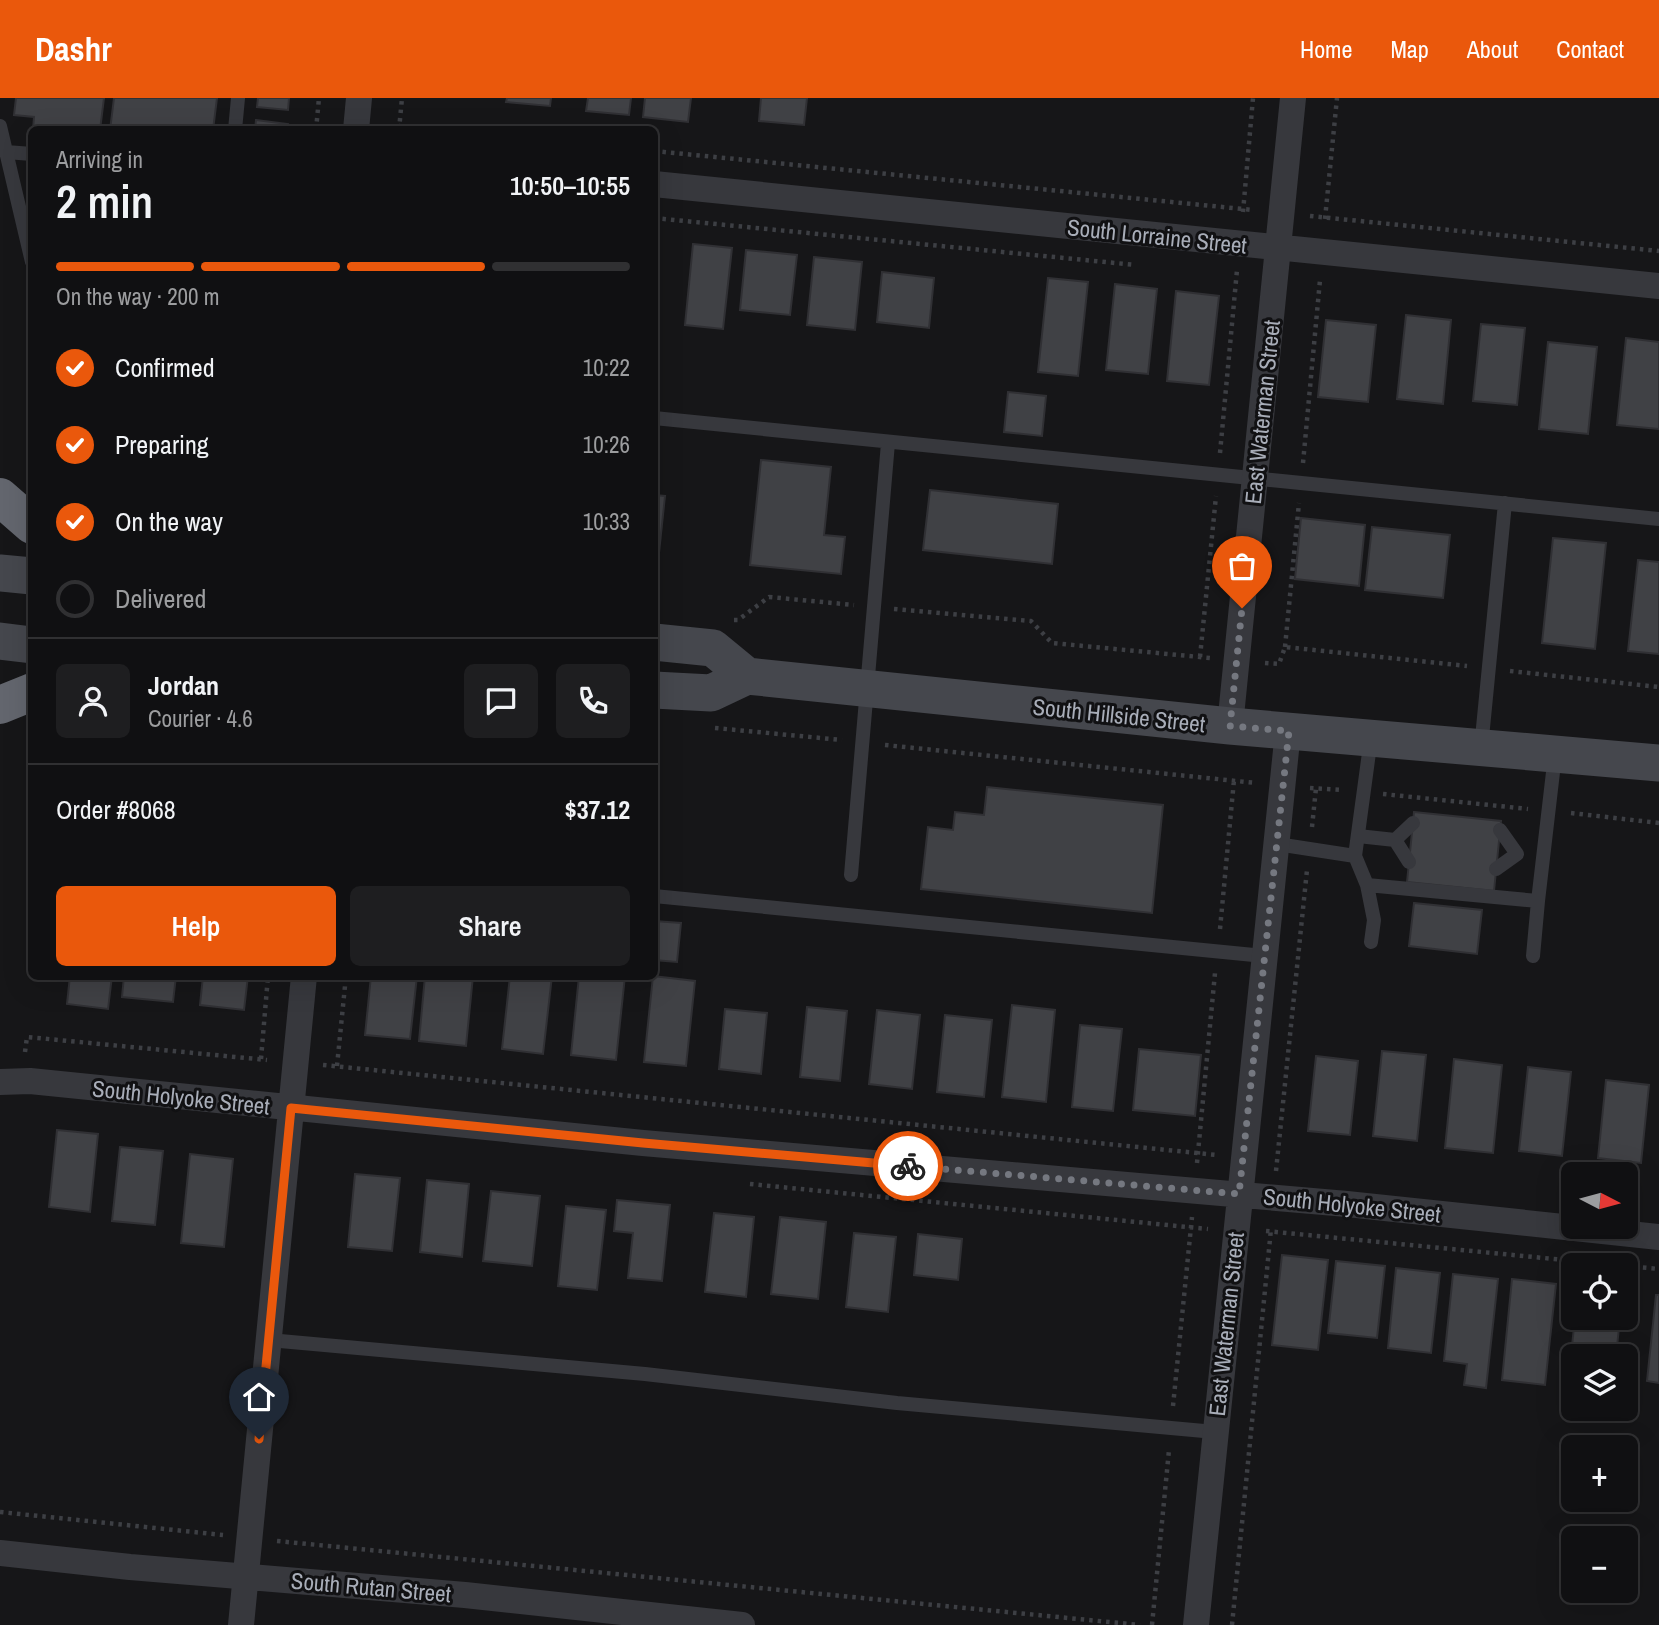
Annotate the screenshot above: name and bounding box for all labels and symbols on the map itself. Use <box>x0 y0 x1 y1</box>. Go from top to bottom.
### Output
street label: South Lorraine Street <box>1066 211 1248 261</box>
street label: East Waterman Street <box>1237 318 1287 506</box>
pin <box>1212 536 1272 608</box>
street label: South Hillside Street <box>1031 691 1207 739</box>
street label: South Holyoke Street <box>91 1072 271 1122</box>
courier <box>873 1131 943 1201</box>
north arrow <box>1561 1162 1638 1239</box>
street label: South Holyoke Street <box>1262 1180 1442 1230</box>
street label: East Waterman Street <box>1201 1230 1251 1418</box>
pin <box>229 1367 289 1439</box>
street label: South Rutan Street <box>290 1565 452 1609</box>

